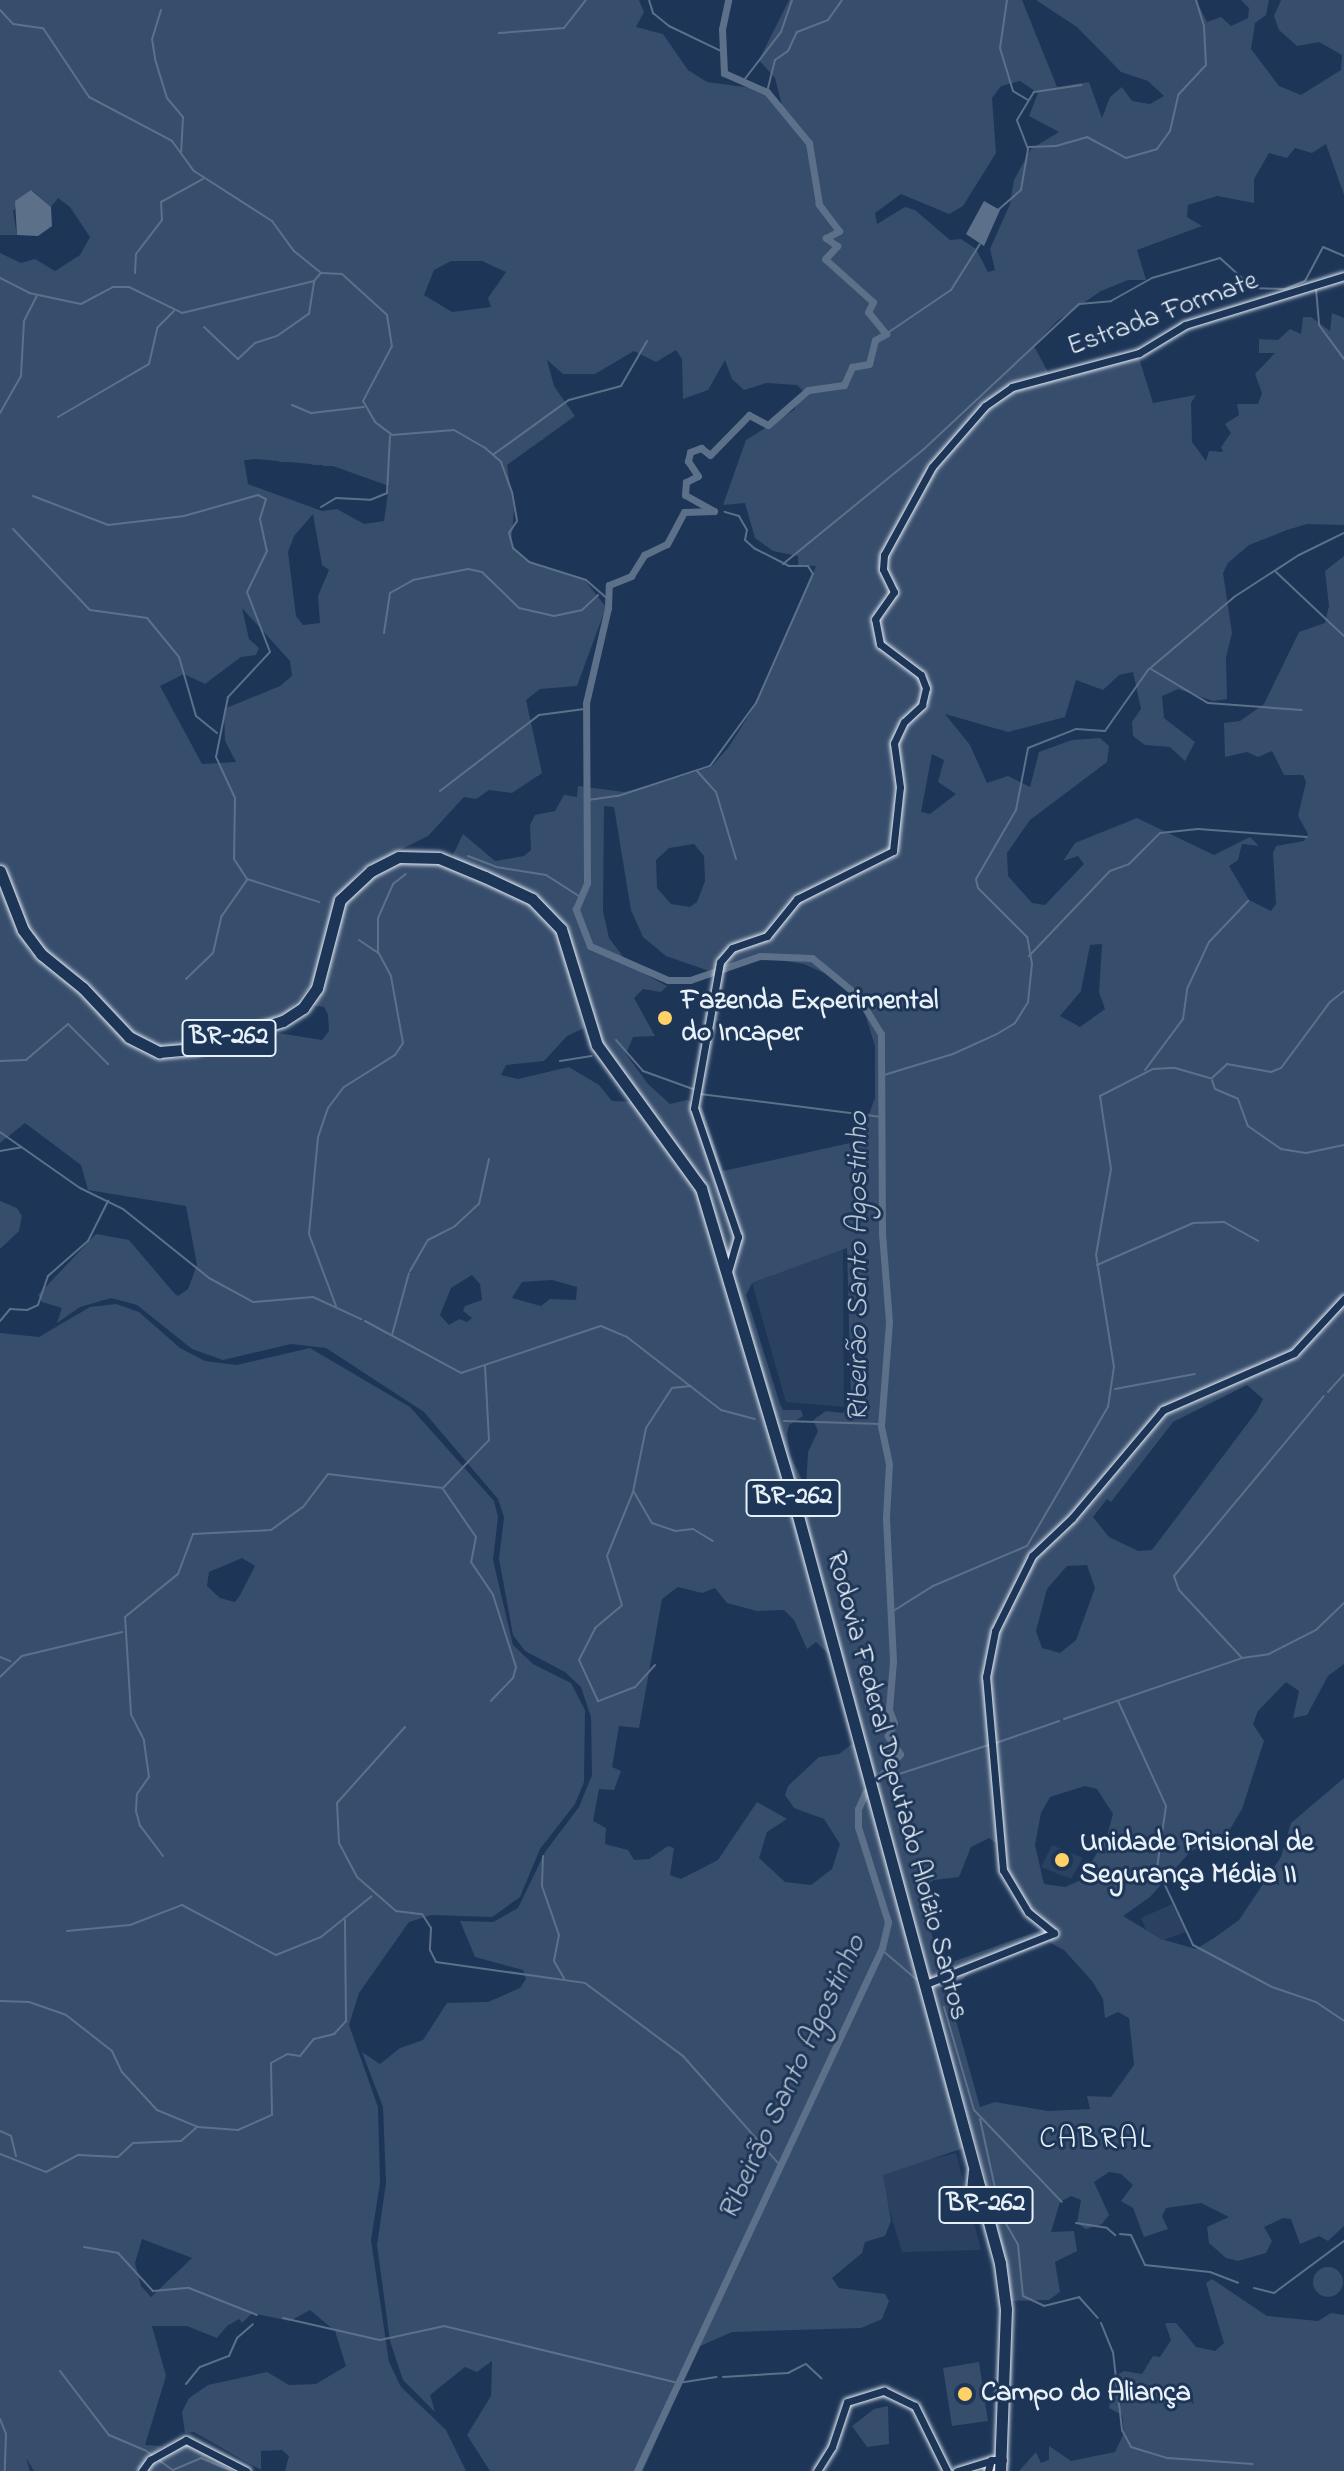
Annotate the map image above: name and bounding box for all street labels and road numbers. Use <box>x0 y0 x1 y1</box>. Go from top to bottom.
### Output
street label: Estrada Formate <box>1063 265 1263 365</box>
road number: BR-262 <box>181 1016 277 1060</box>
road number: BR-262 <box>745 1476 841 1520</box>
street label: Rodovia Federal Deputado Aloízio Santos <box>817 1548 975 2024</box>
road number: BR-262 <box>938 2183 1034 2227</box>

